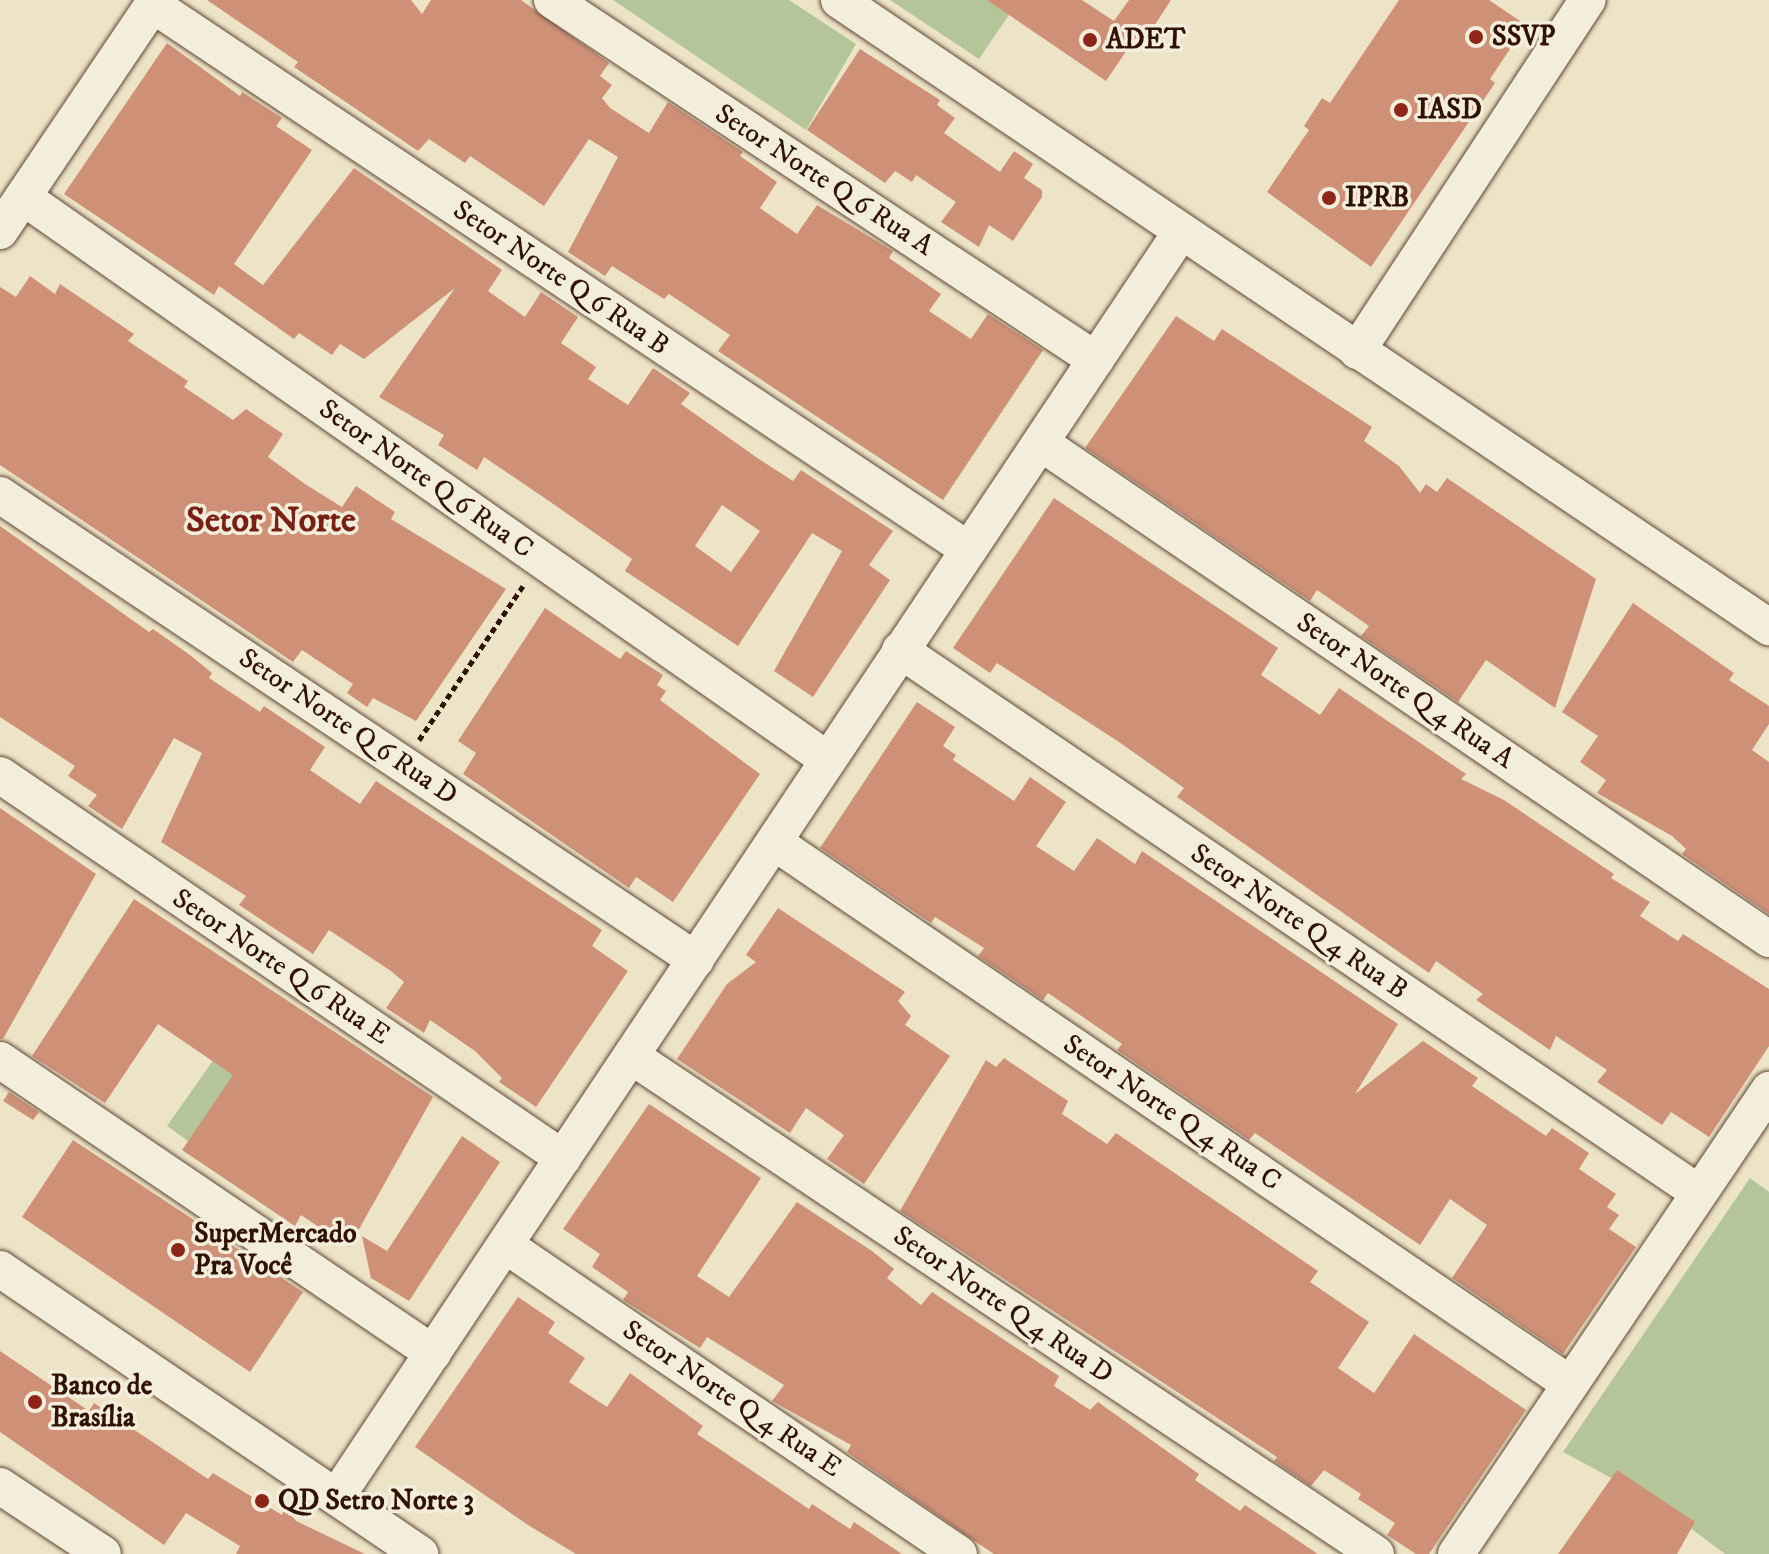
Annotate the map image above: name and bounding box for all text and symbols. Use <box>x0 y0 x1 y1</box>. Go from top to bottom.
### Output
place label: SSVP <box>1492 20 1555 54</box>
place label: ADET <box>1106 23 1185 57</box>
marker: SSVP <box>1467 28 1485 46</box>
marker: ADET <box>1081 31 1099 49</box>
place label: IASD <box>1417 93 1482 127</box>
street label: Setor Norte Q 6 Rua A <box>709 97 939 263</box>
marker: IASD <box>1392 101 1410 119</box>
place label: IPRB <box>1345 181 1409 215</box>
marker: IPRB <box>1320 189 1338 207</box>
street label: Setor Norte Q 6 Rua B <box>447 193 675 363</box>
street label: Setor Norte Q 6 Rua C <box>312 392 540 566</box>
district label: Setor Norte <box>186 499 356 543</box>
street label: Setor Norte Q 4 Rua A <box>1290 606 1520 776</box>
street label: Setor Norte Q 6 Rua D <box>232 641 464 813</box>
street label: Setor Norte Q 4 Rua B <box>1184 837 1414 1007</box>
street label: Setor Norte Q 6 Rua E <box>166 882 396 1052</box>
street label: Setor Norte Q 4 Rua C <box>1057 1028 1287 1198</box>
place label: SuperMercado Pra Você <box>194 1217 357 1283</box>
street label: Setor Norte Q 4 Rua D <box>887 1219 1119 1391</box>
marker: SuperMercado Pra Você <box>169 1241 187 1259</box>
street label: Setor Norte Q 4 Rua E <box>616 1313 848 1485</box>
place label: Banco de Brasília <box>51 1369 152 1435</box>
marker: Banco de Brasília <box>26 1393 44 1411</box>
place label: QD Setro Norte 3 <box>278 1484 474 1518</box>
marker: QD Setro Norte 3 <box>253 1492 271 1510</box>

